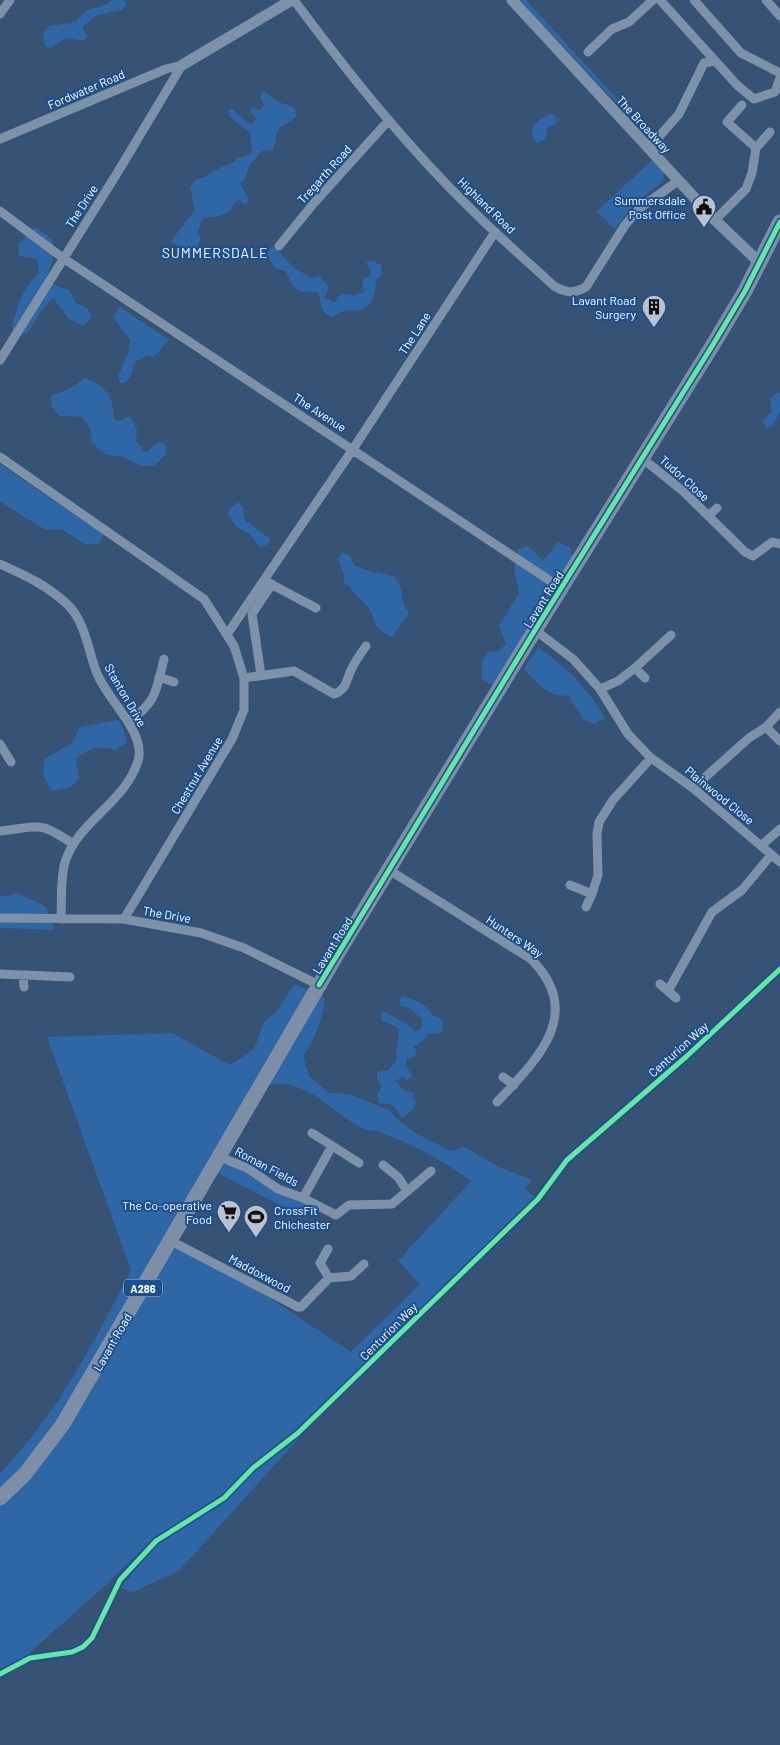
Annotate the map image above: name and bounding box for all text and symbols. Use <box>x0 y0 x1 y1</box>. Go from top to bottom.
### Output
street label: Fordwater Road <box>45 66 127 112</box>
street label: The Broadway <box>614 92 674 156</box>
street label: Tregarth Road <box>294 142 354 206</box>
street label: Highland Road <box>455 174 519 236</box>
street label: The Drive <box>62 182 100 230</box>
place label: Summersdale Post Office <box>614 193 686 221</box>
public building icon: Summersdale Post Office <box>691 194 717 228</box>
district label: SUMMERSDALE <box>162 244 268 261</box>
place label: Lavant Road Surgery <box>572 293 636 321</box>
building icon: Lavant Road Surgery <box>641 294 667 328</box>
street label: The Lane <box>395 309 433 357</box>
street label: The Avenue <box>291 390 349 434</box>
street label: Tudor Close <box>658 452 712 504</box>
street label: Lavant Road <box>520 568 566 630</box>
street label: Stanton Drive <box>102 661 150 729</box>
street label: Chestnut Avenue <box>167 734 225 816</box>
street label: Plainwood Close <box>683 763 757 827</box>
street label: The Drive <box>142 903 192 925</box>
street label: Hunters Way <box>484 912 546 960</box>
street label: Lavant Road <box>309 914 355 976</box>
street label: Centurion Way <box>645 1018 711 1079</box>
street label: Roman Fields <box>233 1143 301 1189</box>
place label: The Co-operative Food <box>122 1198 212 1226</box>
supermarket icon: The Co-operative Food <box>216 1199 242 1233</box>
place label: CrossFit Chichester <box>274 1203 331 1231</box>
sports icon: CrossFit Chichester <box>243 1204 269 1238</box>
street label: Maddoxwood <box>227 1251 293 1295</box>
road number: A286 <box>124 1280 162 1296</box>
street label: Centurion Way <box>356 1299 420 1363</box>
street label: Lavant Road <box>90 1311 134 1373</box>

